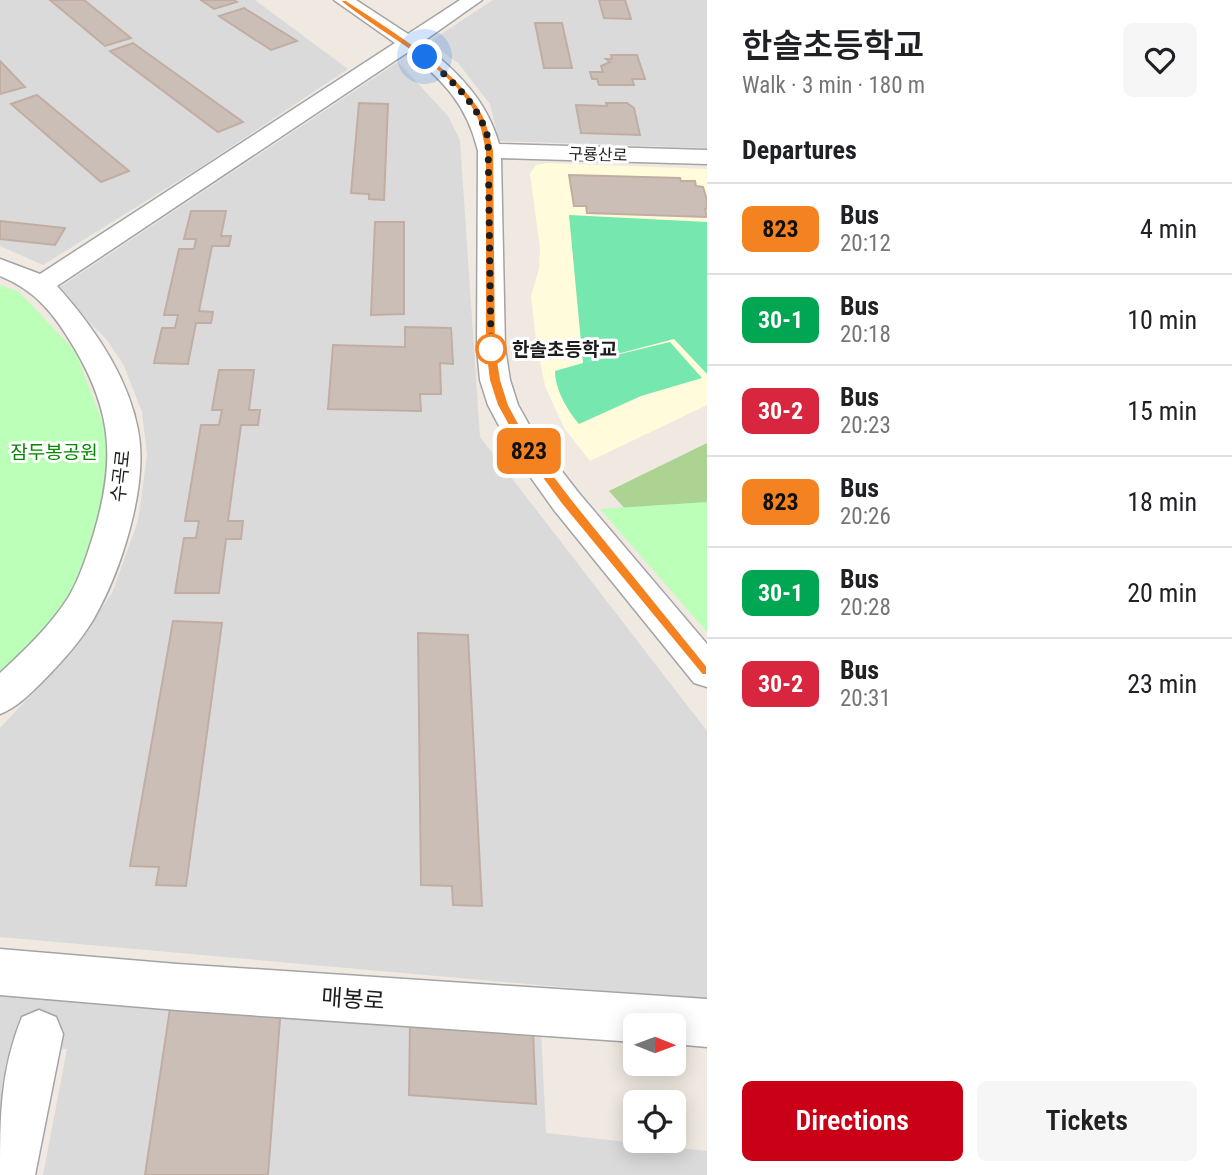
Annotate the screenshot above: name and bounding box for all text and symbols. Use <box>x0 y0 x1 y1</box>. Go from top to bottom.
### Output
button: heart <box>1123 23 1197 97</box>
text: 한솔초등학교 <box>742 26 924 65</box>
your location <box>407 39 442 74</box>
text: Walk · 3 min · 180 m <box>742 72 925 99</box>
text: Departures <box>742 135 857 165</box>
street label: 구룡산로 <box>568 144 628 165</box>
text: Bus <box>840 200 879 230</box>
text: 4 min <box>1140 214 1197 244</box>
text: 823 <box>762 215 799 243</box>
text: 20:12 <box>840 230 891 257</box>
text: Bus <box>840 291 879 321</box>
text: 10 min <box>1127 305 1197 335</box>
text: 30-1 <box>758 306 803 334</box>
text: 20:18 <box>840 321 891 348</box>
marker: 한솔초등학교 <box>476 334 506 364</box>
place label: 한솔초등학교 <box>512 338 617 361</box>
text: Bus <box>840 382 879 412</box>
text: 15 min <box>1127 396 1197 426</box>
text: 30-2 <box>758 397 803 425</box>
text: 20:23 <box>840 412 891 439</box>
line badge: 823 <box>489 428 569 474</box>
text: 823 <box>511 437 547 465</box>
park label: 잠두봉공원 <box>10 441 98 464</box>
street label: 수곡로 <box>106 449 135 503</box>
text: Bus <box>840 473 879 503</box>
text: 18 min <box>1127 487 1197 517</box>
text: 823 <box>762 488 799 516</box>
text: 20:26 <box>840 503 891 530</box>
text: Bus <box>840 564 879 594</box>
text: 20 min <box>1127 578 1197 608</box>
text: 30-1 <box>758 579 803 607</box>
text: 20:28 <box>840 594 891 621</box>
text: Bus <box>840 655 879 685</box>
text: 23 min <box>1127 669 1197 699</box>
text: 30-2 <box>758 670 803 698</box>
text: 20:31 <box>840 685 891 712</box>
street label: 매봉로 <box>320 984 386 1015</box>
north arrow <box>623 1013 686 1076</box>
map controls <box>623 1013 686 1153</box>
button: Directions <box>742 1081 963 1161</box>
button: Tickets <box>977 1081 1197 1161</box>
button: locate <box>623 1090 686 1153</box>

